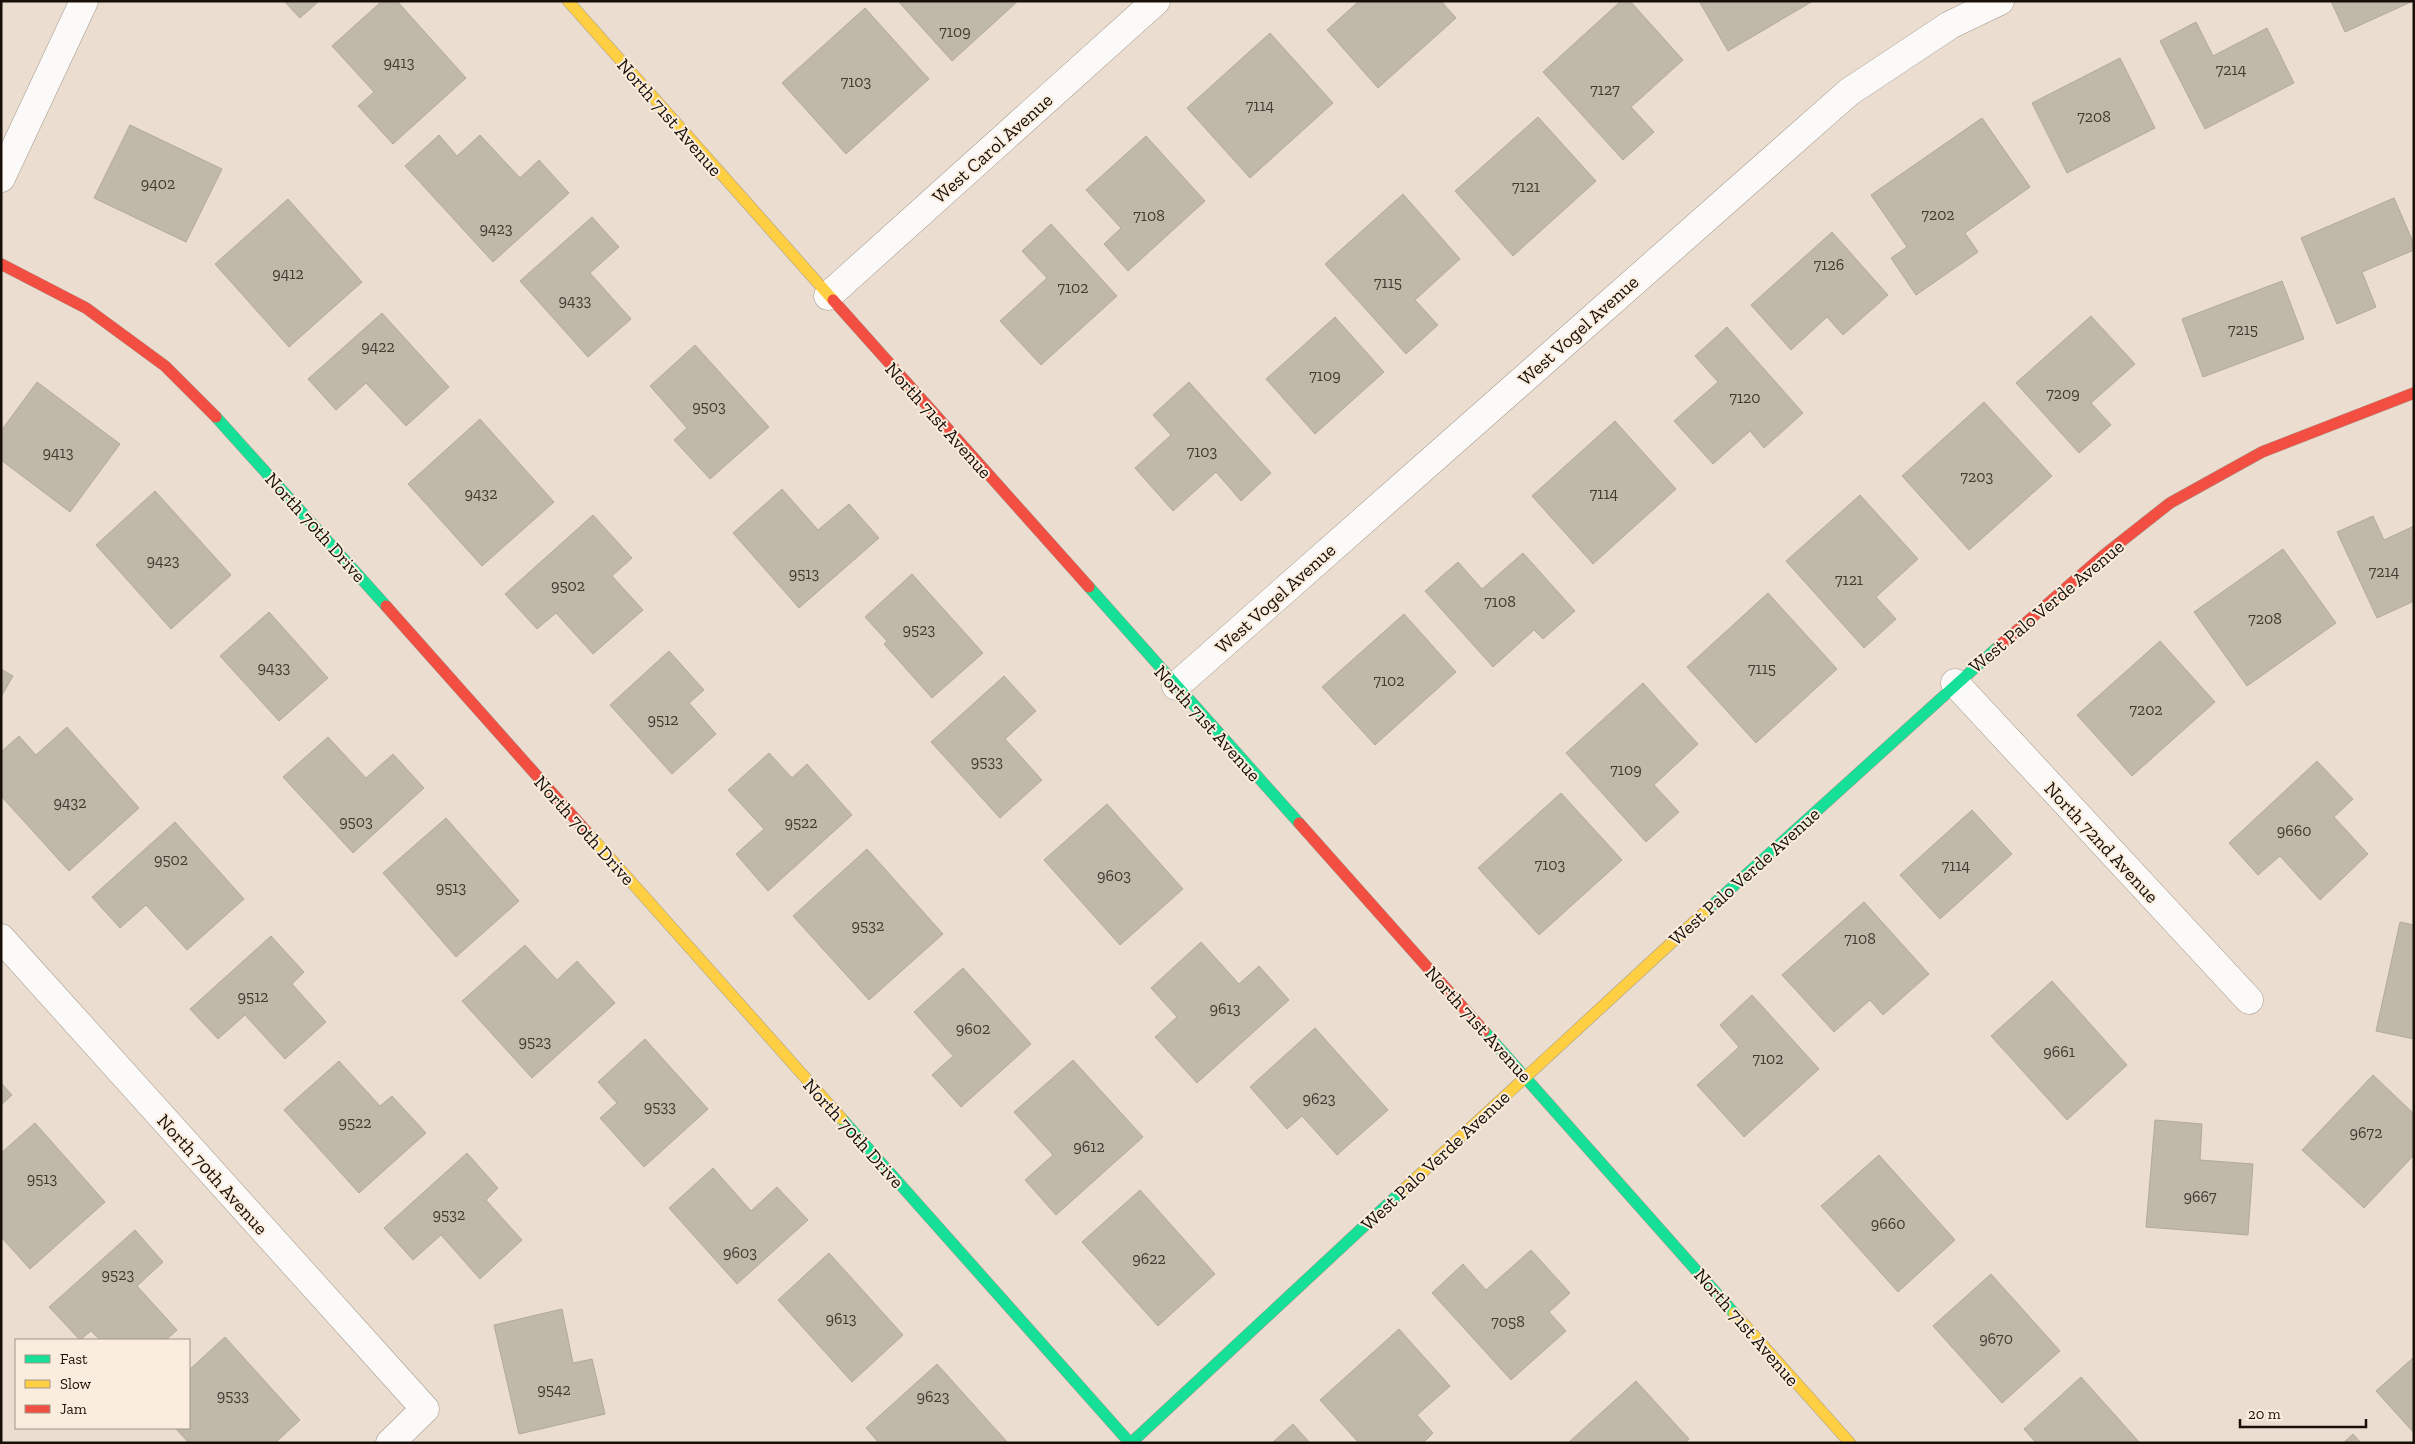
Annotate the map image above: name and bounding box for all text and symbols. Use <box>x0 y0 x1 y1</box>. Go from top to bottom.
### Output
house number: 7109 <box>939 22 971 41</box>
house number: 9413 <box>383 53 415 72</box>
street label: North 71st Avenue <box>612 54 727 181</box>
house number: 7214 <box>2216 60 2247 79</box>
house number: 7103 <box>841 72 872 91</box>
house number: 7127 <box>1590 80 1620 99</box>
street label: West Carol Avenue <box>928 88 1057 208</box>
house number: 7114 <box>1246 96 1275 115</box>
house number: 7208 <box>2077 107 2111 126</box>
house number: 9402 <box>141 174 175 193</box>
house number: 7121 <box>1512 177 1540 196</box>
house number: 7202 <box>1921 205 1955 224</box>
house number: 7108 <box>1133 206 1165 225</box>
house number: 9423 <box>479 219 513 238</box>
house number: 7126 <box>1814 255 1844 274</box>
house number: 9412 <box>272 264 304 283</box>
street label: West Vogel Avenue <box>1513 270 1643 390</box>
house number: 7115 <box>1374 273 1402 292</box>
house number: 7102 <box>1057 278 1089 297</box>
house number: 9433 <box>559 291 592 310</box>
house number: 7215 <box>2228 320 2258 339</box>
house number: 9422 <box>361 337 395 356</box>
street label: North 71st Avenue <box>880 357 997 483</box>
house number: 7109 <box>1309 366 1341 385</box>
house number: 7209 <box>2046 384 2080 403</box>
house number: 7120 <box>1729 388 1761 407</box>
house number: 9503 <box>692 397 726 416</box>
house number: 7103 <box>1187 442 1218 461</box>
house number: 9413 <box>42 443 74 462</box>
house number: 7203 <box>1961 467 1994 486</box>
street label: North 70th Drive <box>260 468 371 587</box>
house number: 9432 <box>464 484 498 503</box>
house number: 7114 <box>1590 484 1619 503</box>
street label: West Palo Verde Avenue <box>1964 535 2129 678</box>
street label: West Vogel Avenue <box>1210 538 1340 658</box>
house number: 9423 <box>146 551 180 570</box>
house number: 7214 <box>2369 562 2400 581</box>
house number: 9513 <box>789 564 820 583</box>
house number: 7121 <box>1835 570 1863 589</box>
house number: 9502 <box>551 576 585 595</box>
house number: 7108 <box>1484 592 1516 611</box>
house number: 7208 <box>2248 609 2282 628</box>
house number: 9523 <box>903 620 936 639</box>
house number: 9433 <box>258 658 291 677</box>
house number: 7115 <box>1748 659 1776 678</box>
street label: North 71st Avenue <box>1149 660 1266 786</box>
house number: 7102 <box>1373 671 1405 690</box>
house number: 7202 <box>2129 700 2163 719</box>
house number: 9512 <box>647 710 679 729</box>
house number: 9533 <box>971 752 1003 771</box>
house number: 7109 <box>1610 760 1642 779</box>
street label: North 70th Drive <box>529 771 640 890</box>
street label: North 72nd Avenue <box>2040 777 2164 908</box>
house number: 9432 <box>53 793 87 812</box>
street label: West Palo Verde Avenue <box>1664 802 1825 950</box>
house number: 9503 <box>339 812 373 831</box>
house number: 9522 <box>784 813 818 832</box>
house number: 9660 <box>2277 821 2311 840</box>
house number: 9502 <box>154 850 188 869</box>
house number: 7103 <box>1535 855 1566 874</box>
house number: 7114 <box>1942 856 1971 875</box>
house number: 9603 <box>1097 866 1131 885</box>
house number: 9513 <box>436 878 467 897</box>
house number: 9532 <box>852 916 884 935</box>
house number: 7108 <box>1844 929 1876 948</box>
street label: North 71st Avenue <box>1420 961 1537 1087</box>
house number: 9512 <box>237 987 269 1006</box>
house number: 9613 <box>1210 999 1241 1018</box>
house number: 9602 <box>956 1019 990 1038</box>
house number: 9523 <box>519 1032 552 1051</box>
house number: 9661 <box>2043 1042 2075 1061</box>
house number: 7102 <box>1752 1049 1784 1068</box>
street label: North 70th Drive <box>798 1074 909 1193</box>
street label: West Palo Verde Avenue <box>1356 1085 1515 1235</box>
house number: 9623 <box>1302 1089 1336 1108</box>
house number: 9533 <box>644 1097 676 1116</box>
street label: North 70th Avenue <box>152 1109 273 1239</box>
house number: 9522 <box>338 1113 372 1132</box>
house number: 9672 <box>2350 1123 2382 1142</box>
house number: 9612 <box>1073 1137 1105 1156</box>
house number: 9513 <box>27 1169 58 1188</box>
house number: 9667 <box>2183 1187 2217 1206</box>
house number: 9532 <box>433 1205 465 1224</box>
house number: 9660 <box>1871 1214 1905 1233</box>
house number: 9603 <box>723 1243 757 1262</box>
house number: 9622 <box>1132 1249 1166 1268</box>
street label: North 71st Avenue <box>1689 1264 1804 1391</box>
house number: 9523 <box>102 1265 135 1284</box>
house number: 9613 <box>826 1309 857 1328</box>
house number: 7058 <box>1491 1312 1525 1331</box>
house number: 9670 <box>1979 1329 2013 1348</box>
legend <box>15 1339 190 1429</box>
text: Fast <box>60 1350 88 1368</box>
text: Slow <box>60 1375 92 1393</box>
house number: 9542 <box>537 1380 571 1399</box>
house number: 9533 <box>217 1386 249 1405</box>
house number: 9623 <box>916 1387 950 1406</box>
scale bar <box>2240 1396 2366 1428</box>
text: Jam <box>60 1400 87 1418</box>
text: 20 m <box>2248 1405 2281 1423</box>

